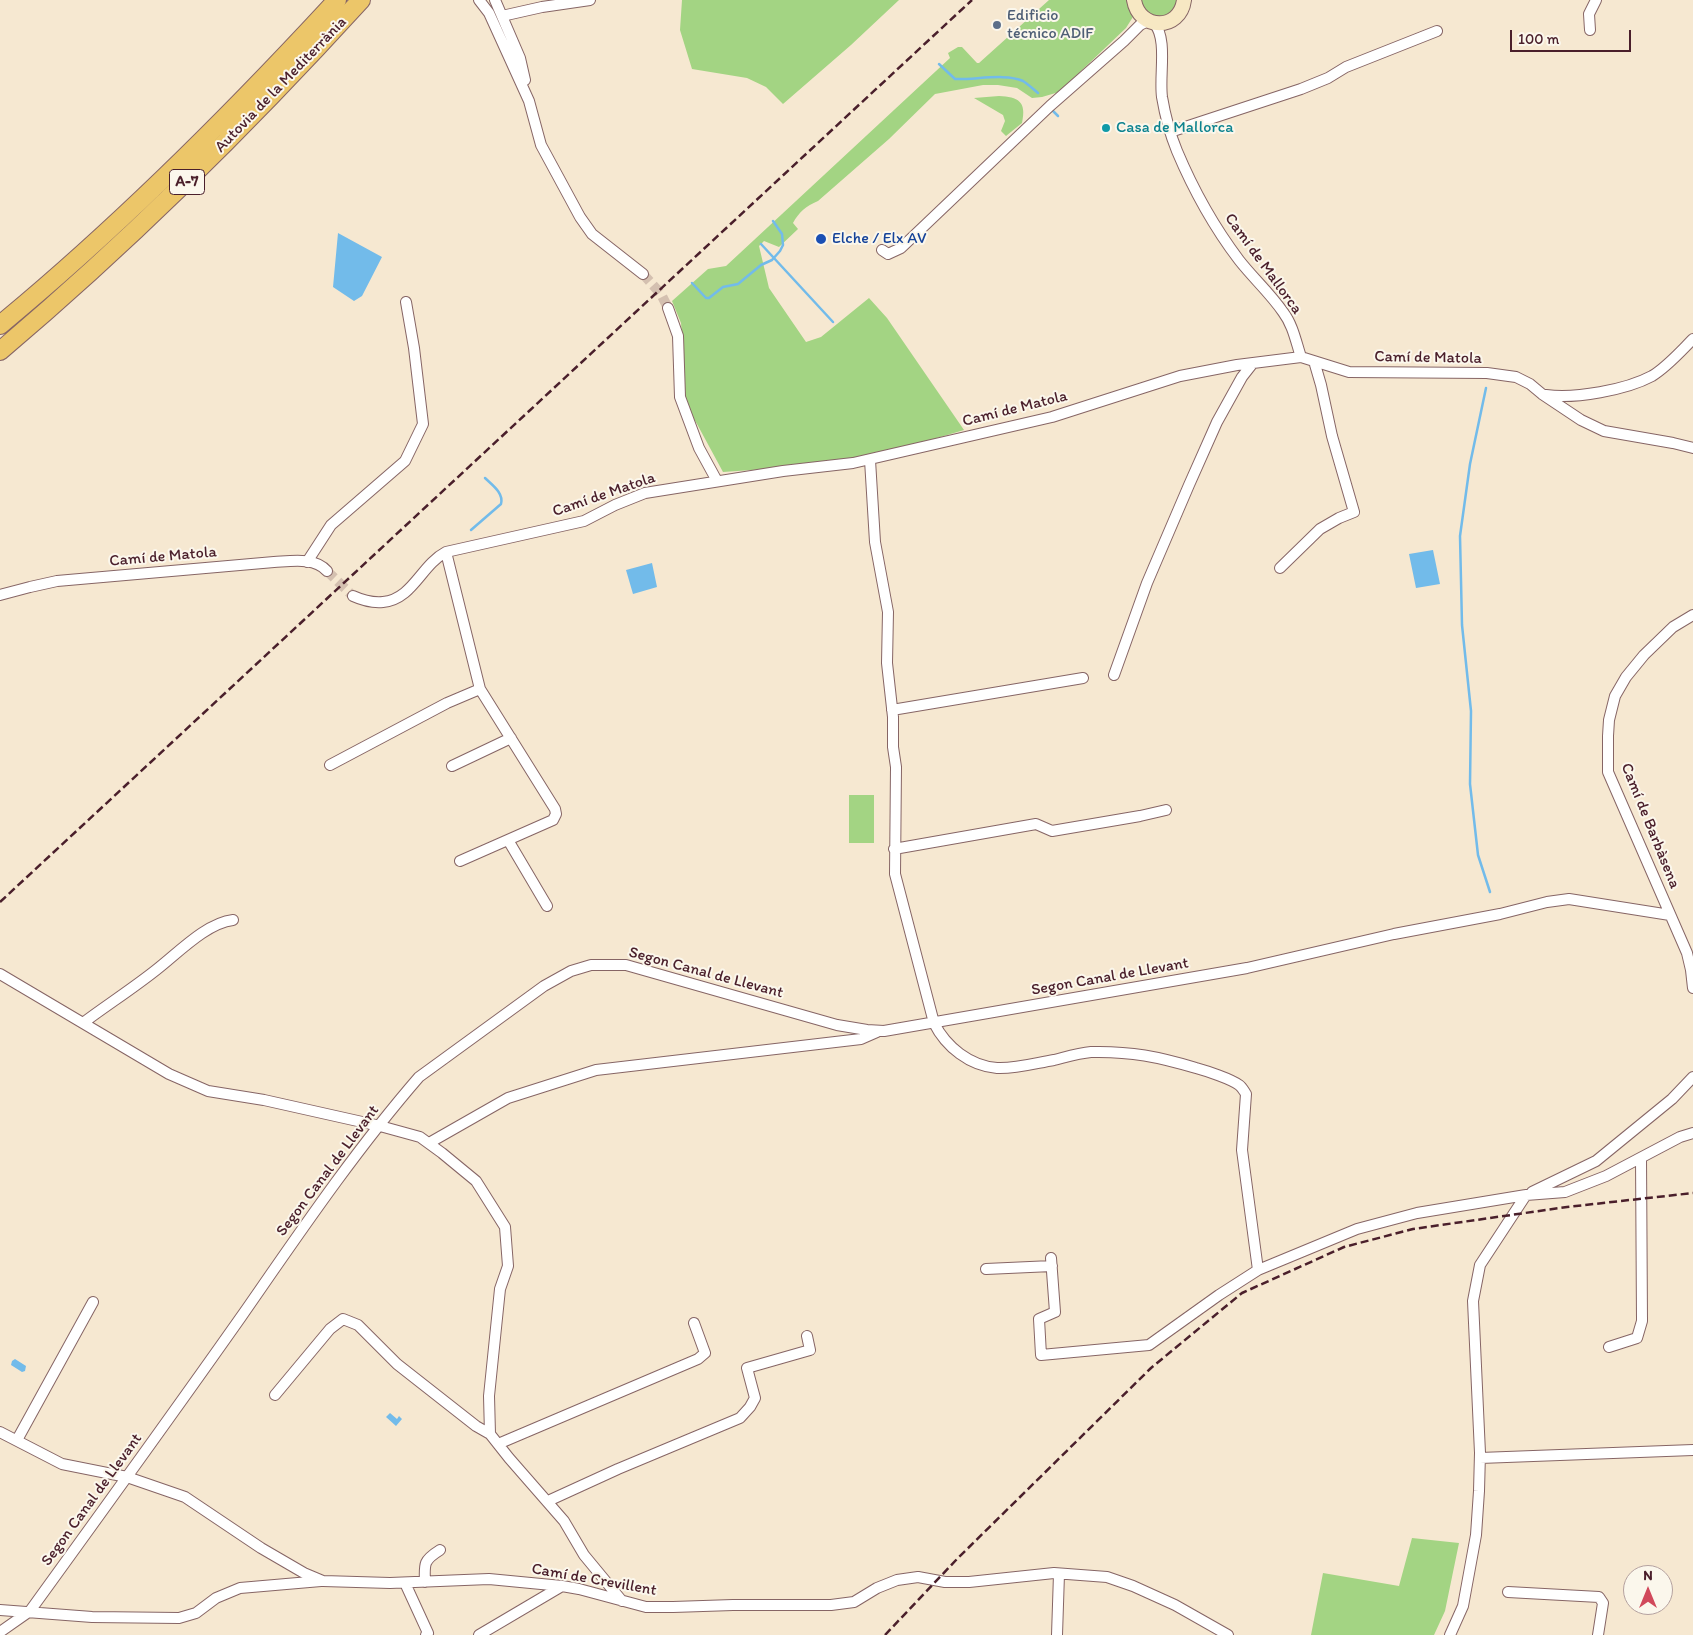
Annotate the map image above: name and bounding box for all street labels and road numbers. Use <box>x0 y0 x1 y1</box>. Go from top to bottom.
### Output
street label: Autovia de la Mediterrània <box>211 13 351 157</box>
road number: A-7 <box>170 170 204 194</box>
street label: Camí de Mallorca <box>1220 210 1306 318</box>
street label: Camí de Matola <box>1374 347 1482 369</box>
street label: Camí de Matola <box>960 387 1070 431</box>
street label: Camí de Matola <box>550 468 658 522</box>
street label: Camí de Matola <box>109 543 217 571</box>
street label: Camí de Barbàsena <box>1616 760 1684 892</box>
street label: Segon Canal de Llevant <box>627 943 785 1003</box>
street label: Segon Canal de Llevant <box>1030 954 1190 1000</box>
street label: Segon Canal de Llevant <box>272 1102 384 1240</box>
street label: Segon Canal de Llevant <box>37 1430 147 1570</box>
street label: Camí de Crevillent <box>530 1560 658 1600</box>

